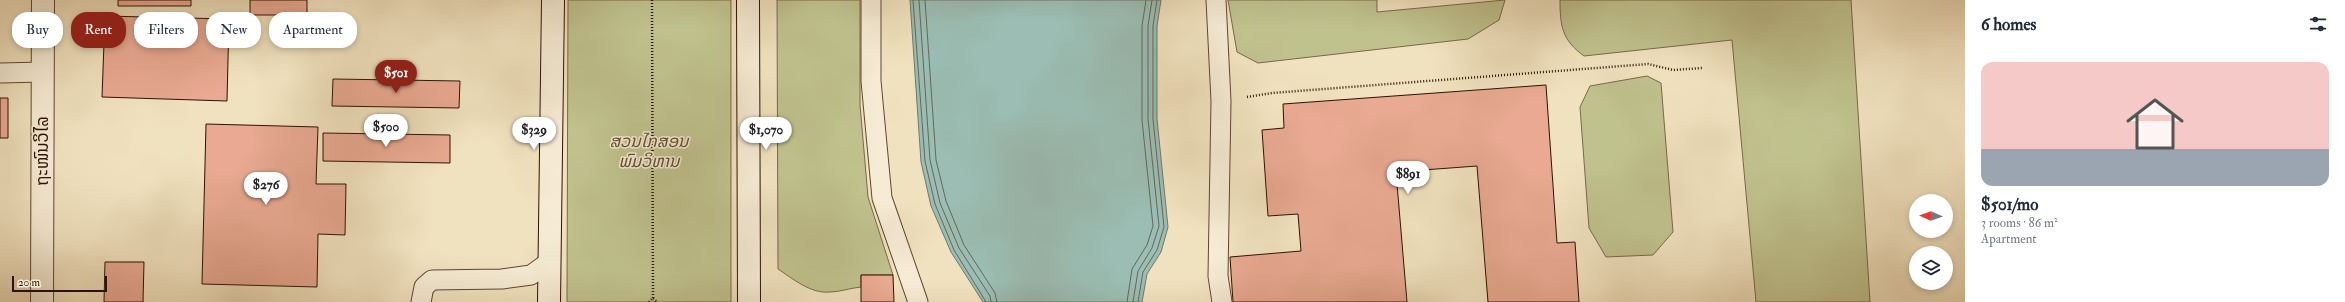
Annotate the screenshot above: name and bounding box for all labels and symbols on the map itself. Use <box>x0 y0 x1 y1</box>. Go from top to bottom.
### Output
pin: $501 <box>372 60 420 94</box>
pin: $500 <box>362 114 410 148</box>
street label: ຖະໜົນວິໄລ <box>32 116 53 186</box>
pin: $329 <box>510 117 558 151</box>
pin: $1,070 <box>733 117 799 151</box>
park label: ສວນໄກສອນ ພົມວິຫານ <box>610 131 690 172</box>
pin: $891 <box>1384 161 1432 195</box>
pin: $276 <box>242 172 290 206</box>
north arrow <box>1909 194 1953 238</box>
scale bar <box>12 274 107 293</box>

